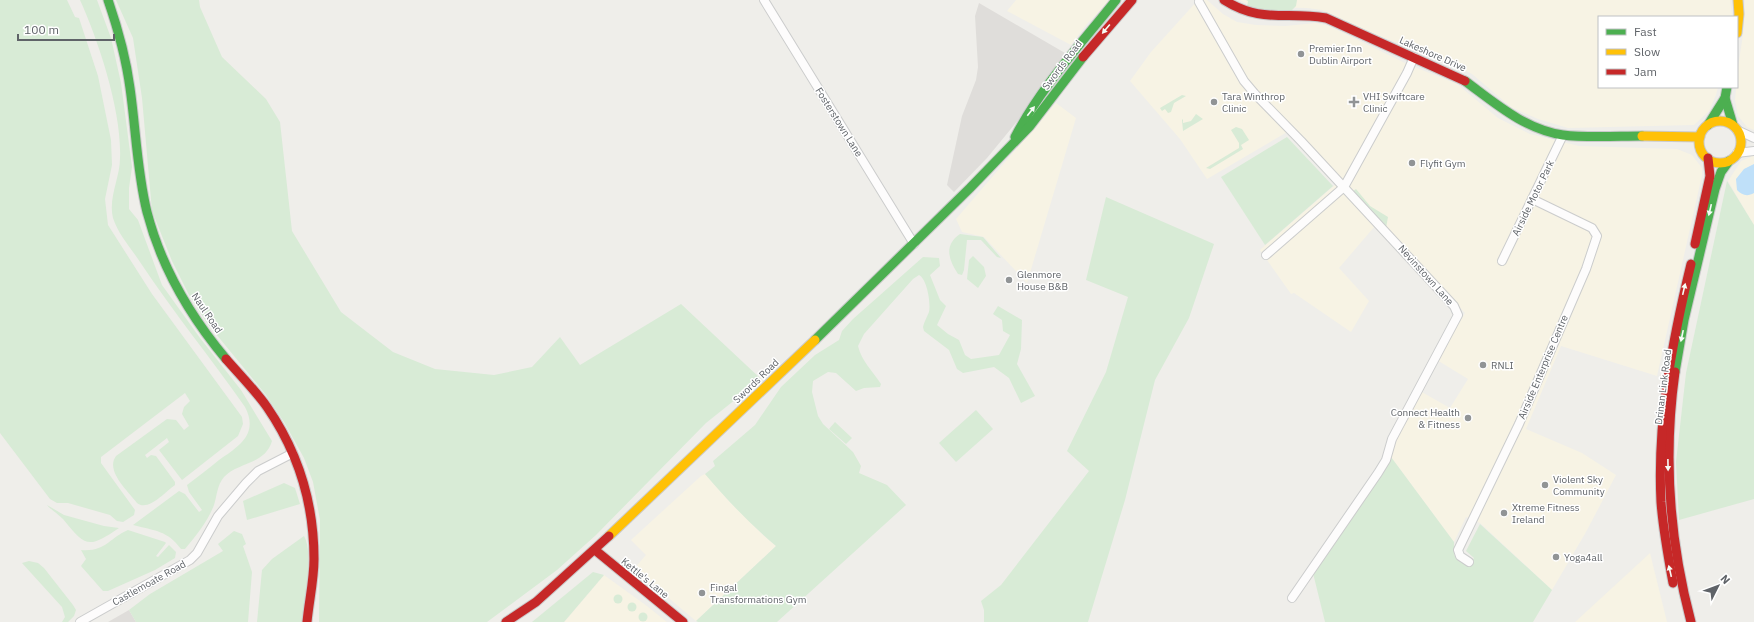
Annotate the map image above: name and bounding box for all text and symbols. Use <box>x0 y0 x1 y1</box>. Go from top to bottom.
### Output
scale bar <box>18 16 114 42</box>
legend <box>1598 16 1738 88</box>
text: 100 m <box>24 22 59 37</box>
one-way arrow <box>1101 24 1110 34</box>
text: Fast <box>1634 24 1657 39</box>
street label: Lakeshore Drive <box>1398 33 1469 75</box>
street label: Swords Road <box>1039 38 1085 92</box>
place label: Premier Inn Dublin Airport <box>1309 42 1372 67</box>
text: Slow <box>1634 44 1660 59</box>
marker: Premier Inn Dublin Airport <box>1296 49 1306 59</box>
text: Jam <box>1634 64 1657 79</box>
street label: Fosterstown Lane <box>812 85 866 160</box>
place label: Tara Winthrop Clinic <box>1222 90 1285 115</box>
place label: VHI Swiftcare Clinic <box>1363 90 1425 115</box>
marker: VHI Swiftcare Clinic <box>1348 96 1360 108</box>
marker: Tara Winthrop Clinic <box>1209 97 1219 107</box>
one-way arrow <box>1027 106 1035 117</box>
place label: Flyfit Gym <box>1420 157 1465 170</box>
street label: Airside Motor Park <box>1509 157 1557 238</box>
marker: Flyfit Gym <box>1407 158 1417 168</box>
one-way arrow <box>1707 203 1713 216</box>
street label: Nevinstown Lane <box>1396 242 1457 308</box>
place label: Glenmore House B&B <box>1017 268 1068 293</box>
marker: Glenmore House B&B <box>1004 275 1014 285</box>
one-way arrow <box>1682 283 1688 296</box>
street label: Naul Road <box>189 290 225 336</box>
street label: Airside Enterprise Centre <box>1515 312 1571 421</box>
one-way arrow <box>1679 330 1685 343</box>
street label: Drinan Link Road <box>1652 349 1674 425</box>
street label: Swords Road <box>730 356 782 406</box>
place label: RNLI <box>1491 359 1513 372</box>
marker: RNLI <box>1478 360 1488 370</box>
place label: Connect Health & Fitness <box>1391 406 1460 431</box>
marker: Connect Health & Fitness <box>1463 413 1473 423</box>
one-way arrow <box>1664 459 1671 471</box>
place label: Violent Sky Community <box>1553 473 1605 498</box>
marker: Violent Sky Community <box>1540 480 1550 490</box>
place label: Xtreme Fitness Ireland <box>1512 501 1580 526</box>
marker: Xtreme Fitness Ireland <box>1499 508 1509 518</box>
place label: Yoga4all <box>1564 551 1603 564</box>
marker: Yoga4all <box>1551 552 1561 562</box>
street label: Kettle's Lane <box>618 555 672 602</box>
street label: Castlemoate Road <box>110 557 188 609</box>
one-way arrow <box>1667 564 1673 577</box>
north arrow <box>1698 566 1738 606</box>
text: N <box>1718 572 1733 587</box>
place label: Fingal Transformations Gym <box>710 581 806 606</box>
marker: Fingal Transformations Gym <box>697 588 707 598</box>

